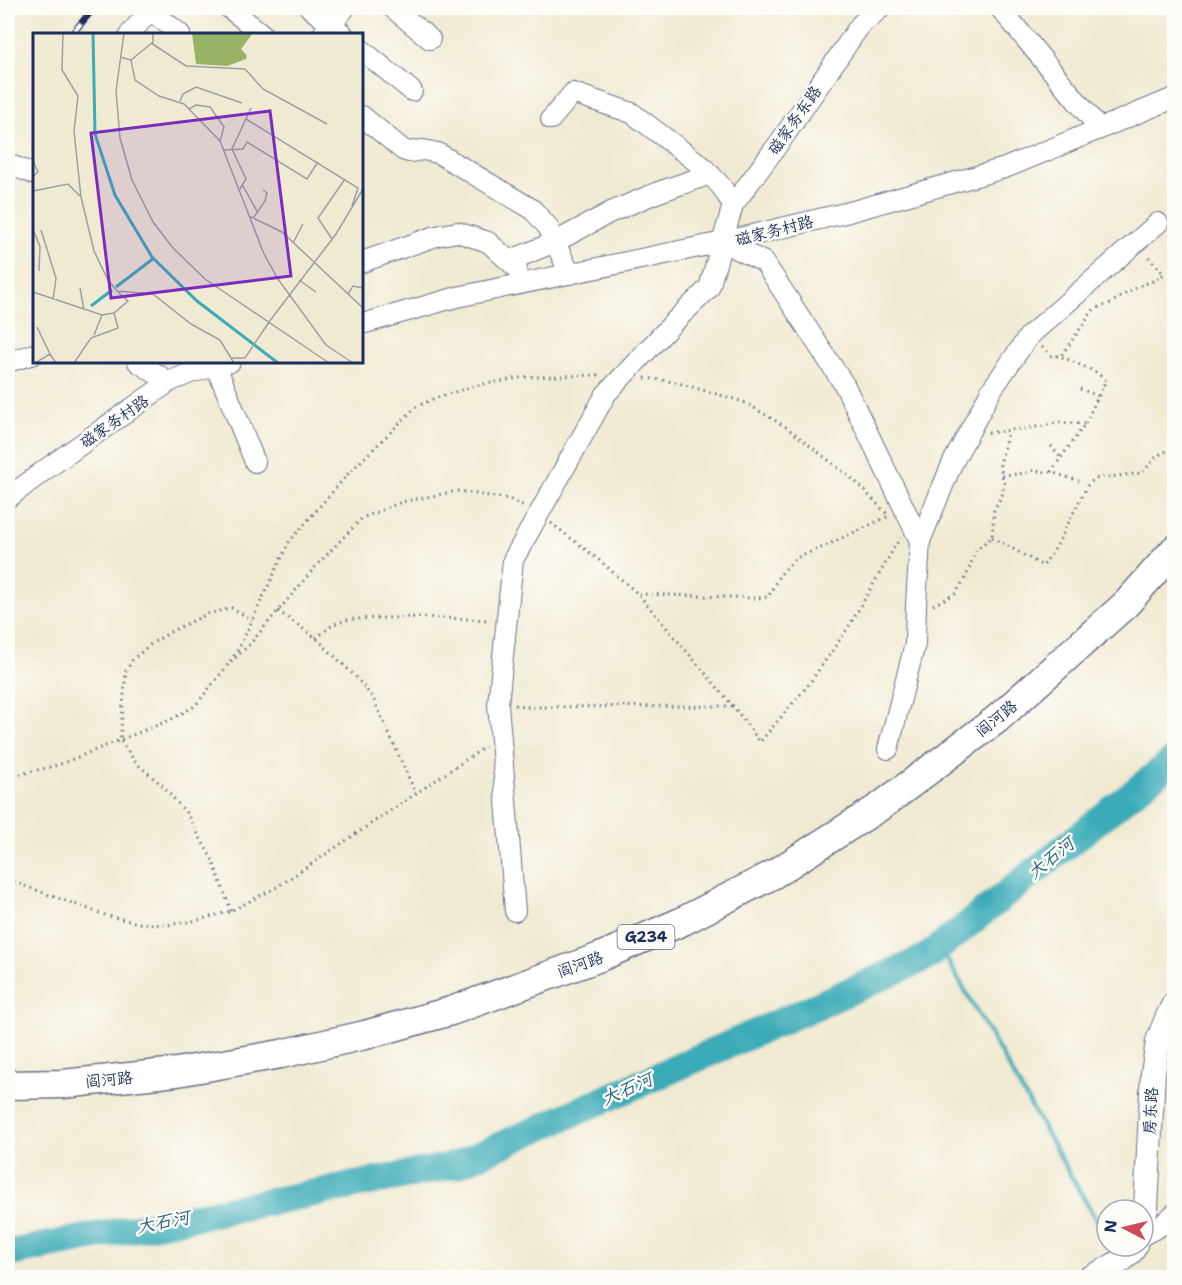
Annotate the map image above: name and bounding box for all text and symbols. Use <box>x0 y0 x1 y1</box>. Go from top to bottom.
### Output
inset map <box>33 33 363 363</box>
street label: 磁家务东路 <box>763 81 826 159</box>
street label: 磁家务村路 <box>733 211 815 250</box>
street label: 磁家务村路 <box>75 390 153 453</box>
street label: 阎河路 <box>971 695 1022 742</box>
water label: 大石河 <box>1022 830 1082 884</box>
road number: G234 <box>618 925 674 949</box>
street label: 阎河路 <box>554 946 606 983</box>
water label: 大石河 <box>597 1066 659 1111</box>
street label: 阎河路 <box>84 1067 134 1092</box>
street label: 房东路 <box>1139 1087 1162 1136</box>
north arrow <box>1095 1198 1155 1258</box>
water label: 大石河 <box>134 1204 195 1239</box>
text: N <box>1099 1219 1122 1234</box>

